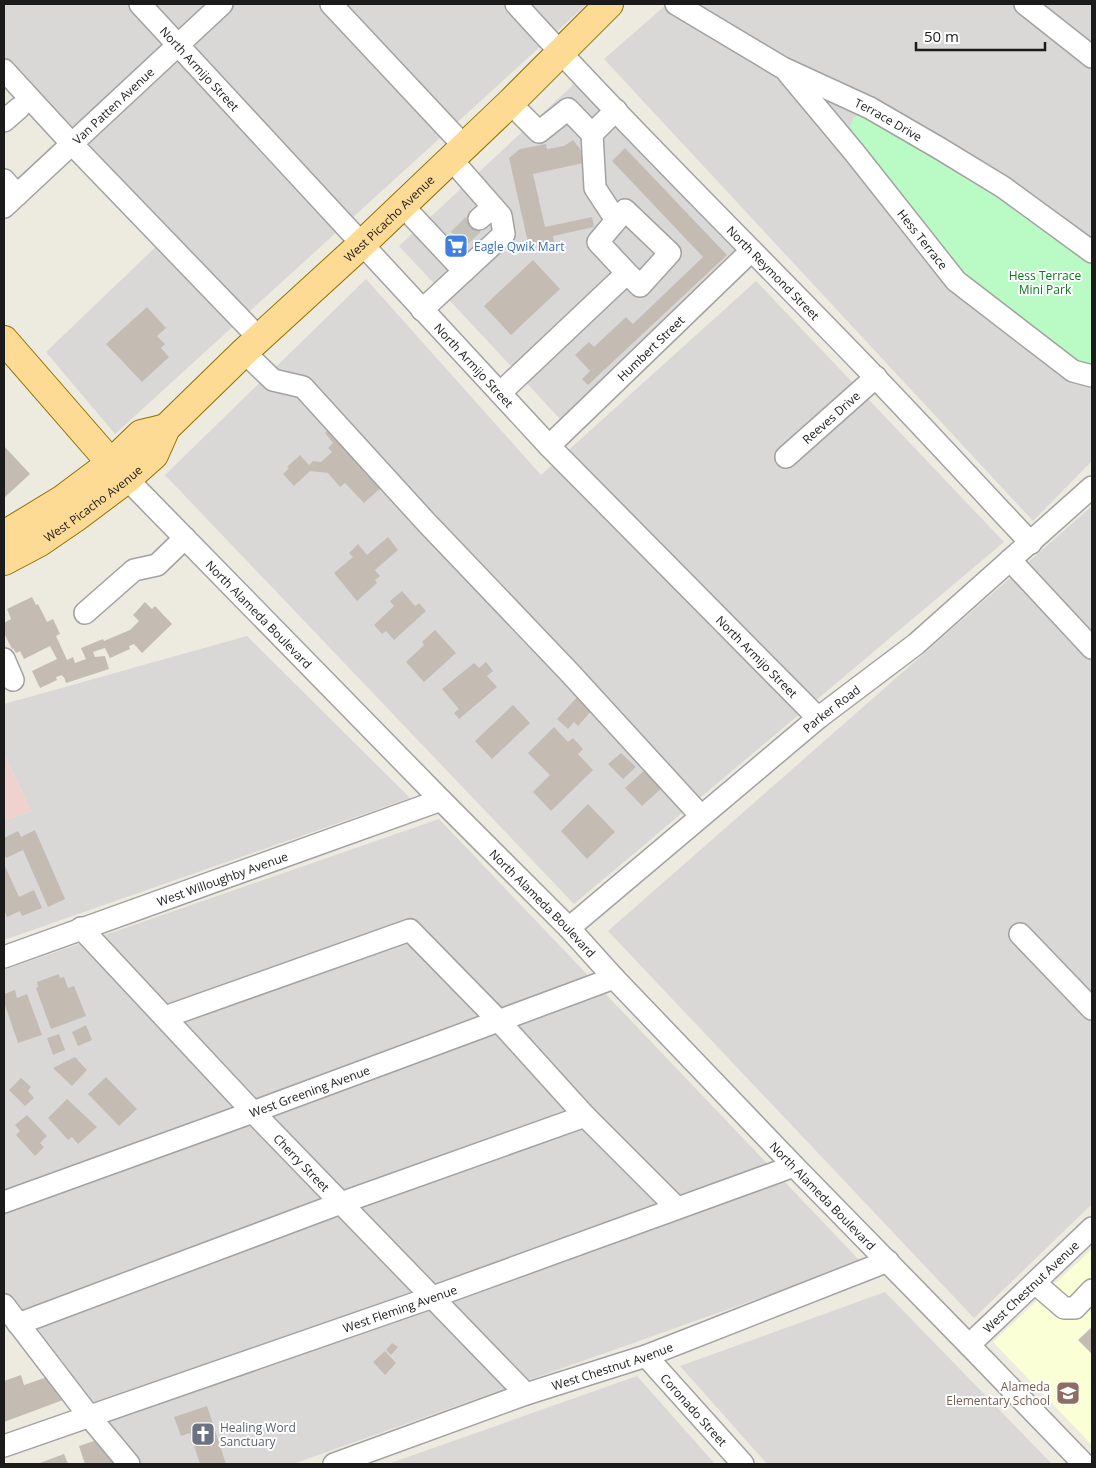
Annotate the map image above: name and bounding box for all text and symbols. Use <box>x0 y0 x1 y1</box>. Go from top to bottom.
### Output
scale bar <box>916 20 1045 52</box>
street label: North Armijo Street <box>156 23 243 115</box>
text: 50 m <box>924 26 959 46</box>
street label: Van Patten Avenue <box>69 63 158 148</box>
street label: Terrace Drive <box>852 94 926 145</box>
street label: West Picacho Avenue <box>340 171 438 265</box>
street label: Hess Terrace <box>894 205 952 273</box>
street label: North Reymond Street <box>723 222 824 323</box>
supermarket icon: Eagle Qwik Mart <box>443 233 469 259</box>
place label: Eagle Qwik Mart <box>474 238 564 255</box>
park label: Hess Terrace Mini Park <box>1009 267 1081 298</box>
street label: Humbert Street <box>613 312 688 385</box>
street label: North Armijo Street <box>431 319 518 411</box>
street label: Reeves Drive <box>798 387 864 447</box>
street label: West Picacho Avenue <box>40 461 146 546</box>
street label: North Alameda Boulevard <box>202 556 316 672</box>
street label: North Armijo Street <box>712 611 802 701</box>
street label: Parker Road <box>799 681 863 736</box>
street label: North Alameda Boulevard <box>486 845 600 961</box>
street label: West Willoughby Avenue <box>155 847 290 910</box>
street label: West Greening Avenue <box>247 1061 372 1121</box>
street label: Cherry Street <box>270 1130 334 1195</box>
street label: North Alameda Boulevard <box>766 1138 880 1253</box>
street label: West Chestnut Avenue <box>979 1236 1082 1336</box>
street label: West Fleming Avenue <box>340 1280 459 1336</box>
street label: West Chestnut Avenue <box>550 1338 675 1394</box>
street label: Coronado Street <box>657 1370 731 1450</box>
place label: Alameda Elementary School <box>946 1378 1050 1409</box>
school or university icon: Alameda Elementary School <box>1055 1380 1081 1406</box>
place label: Healing Word Sanctuary <box>220 1419 296 1450</box>
church icon: Healing Word Sanctuary <box>190 1421 216 1447</box>

